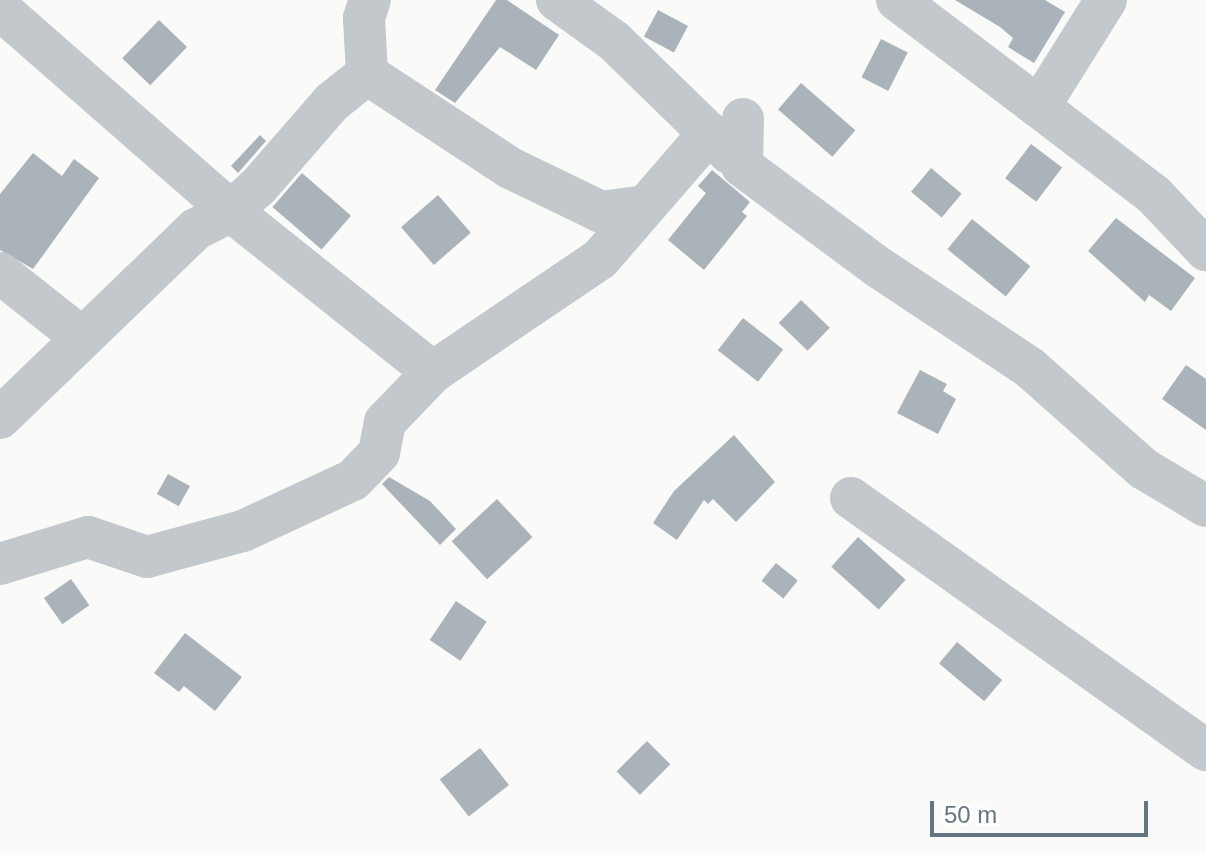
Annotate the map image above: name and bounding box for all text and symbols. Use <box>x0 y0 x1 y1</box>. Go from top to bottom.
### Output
scale bar <box>934 785 1152 835</box>
text: 50 m <box>944 801 997 828</box>

